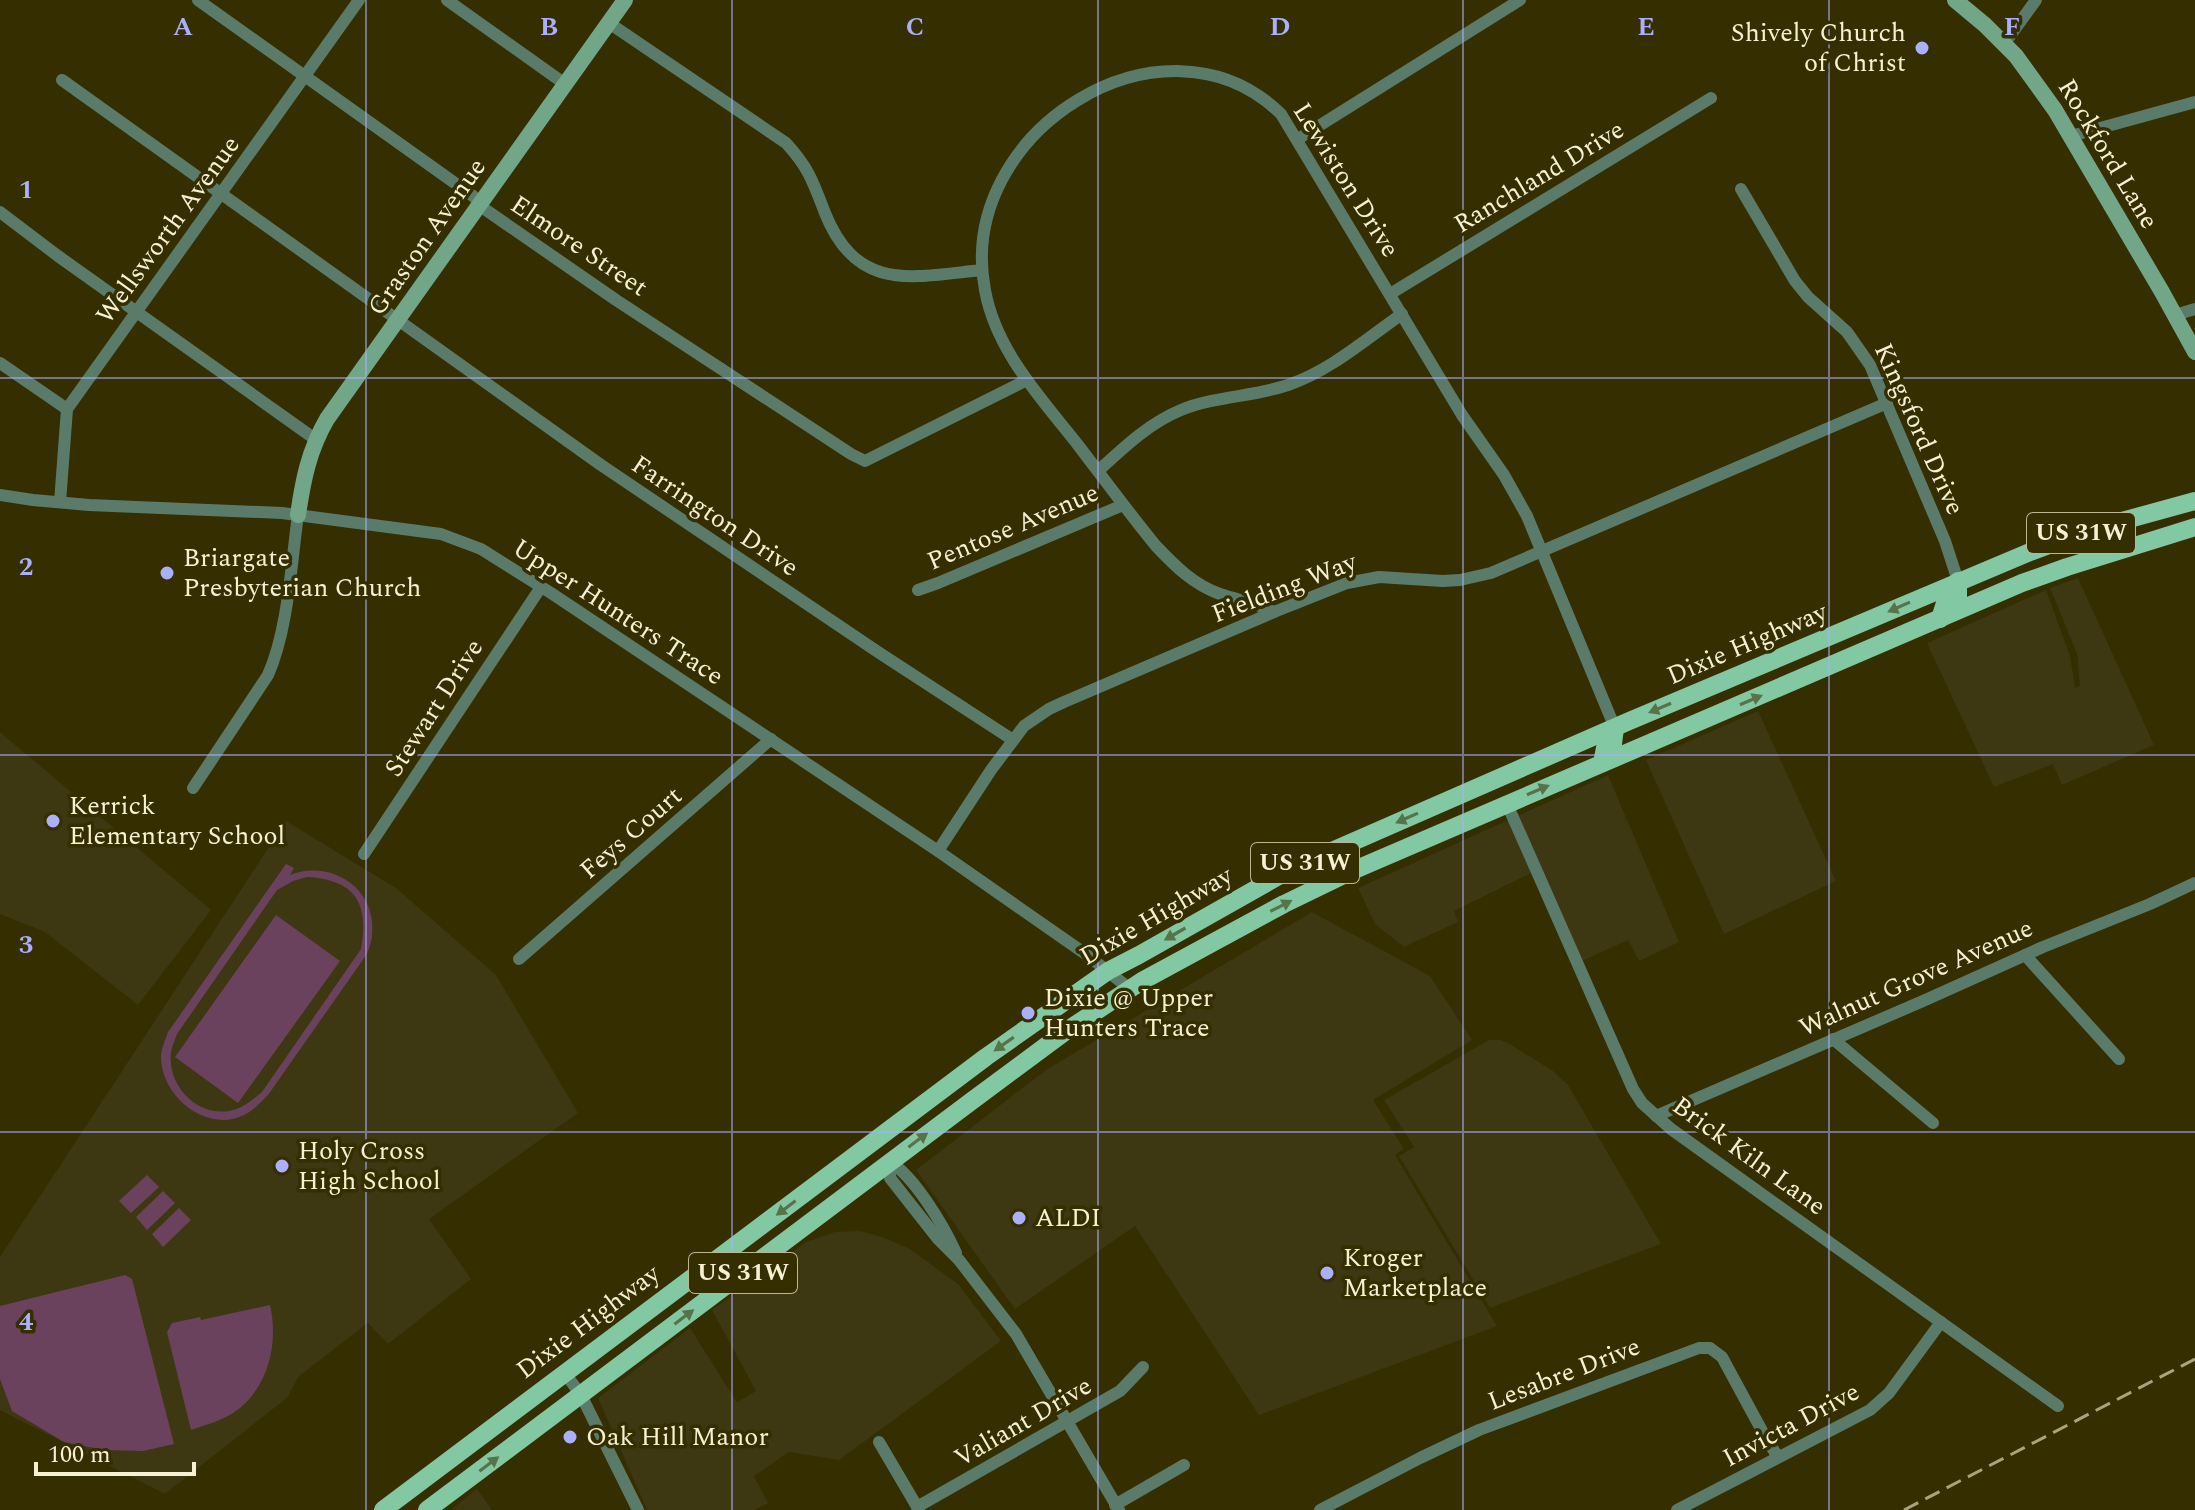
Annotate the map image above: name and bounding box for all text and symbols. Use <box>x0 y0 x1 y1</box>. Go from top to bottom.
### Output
text: A <box>173 7 193 47</box>
text: B <box>540 7 558 47</box>
text: C <box>906 7 924 47</box>
text: D <box>1270 7 1290 47</box>
text: E <box>1637 7 1655 47</box>
text: F <box>2004 7 2020 47</box>
place label: Shively Church of Christ <box>1731 13 1906 83</box>
marker: Shively Church of Christ <box>1913 39 1931 57</box>
street label: Rockford Lane <box>2047 71 2169 237</box>
street label: Lewiston Drive <box>1282 95 1410 265</box>
street label: Ranchland Drive <box>1446 110 1632 244</box>
street label: Wellsworth Avenue <box>86 127 250 333</box>
street label: Graston Avenue <box>358 150 496 324</box>
text: 1 <box>19 170 33 210</box>
street label: Elmore Street <box>502 185 656 307</box>
street label: Kingsford Drive <box>1863 336 1975 522</box>
street label: Farrington Drive <box>623 445 807 587</box>
street label: Pentose Avenue <box>921 473 1105 581</box>
road number: US 31W <box>2027 513 2135 553</box>
street label: Upper Hunters Trace <box>504 528 732 696</box>
place label: Briargate Presbyterian Church <box>183 538 421 608</box>
street label: Fielding Way <box>1206 541 1364 634</box>
text: 2 <box>19 547 33 587</box>
marker: Briargate Presbyterian Church <box>158 564 176 582</box>
street label: Dixie Highway <box>1660 592 1835 696</box>
one-way arrow <box>1888 600 1911 613</box>
street label: Stewart Drive <box>374 631 494 785</box>
one-way arrow <box>1739 693 1763 706</box>
one-way arrow <box>1648 702 1672 715</box>
street label: Feys Court <box>571 777 691 889</box>
one-way arrow <box>1527 784 1550 797</box>
place label: Kerrick Elementary School <box>69 786 285 856</box>
one-way arrow <box>1396 811 1419 824</box>
marker: Kerrick Elementary School <box>44 812 62 830</box>
road number: US 31W <box>1251 843 1359 883</box>
street label: Dixie Highway <box>1072 855 1241 976</box>
one-way arrow <box>1269 899 1292 913</box>
street label: Walnut Grove Avenue <box>1793 908 2039 1048</box>
text: 3 <box>19 925 33 965</box>
one-way arrow <box>1164 927 1186 941</box>
place label: Dixie @ Upper Hunters Trace <box>1044 978 1213 1048</box>
marker: Dixie @ Upper Hunters Trace <box>1019 1004 1037 1022</box>
one-way arrow <box>994 1036 1015 1051</box>
street label: Brick Kiln Lane <box>1664 1086 1834 1226</box>
place label: Holy Cross High School <box>298 1131 441 1201</box>
one-way arrow <box>908 1133 929 1149</box>
marker: Holy Cross High School <box>273 1157 291 1175</box>
place label: ALDI <box>1035 1198 1101 1238</box>
one-way arrow <box>776 1199 796 1215</box>
marker: ALDI <box>1010 1209 1028 1227</box>
place label: Kroger Marketplace <box>1343 1238 1487 1308</box>
road number: US 31W <box>689 1253 797 1293</box>
street label: Dixie Highway <box>508 1254 670 1389</box>
marker: Kroger Marketplace <box>1318 1264 1336 1282</box>
text: 4 <box>19 1302 34 1342</box>
one-way arrow <box>674 1310 694 1326</box>
street label: Lesabre Drive <box>1482 1327 1646 1421</box>
street label: Valiant Drive <box>947 1366 1099 1478</box>
street label: Invicta Drive <box>1715 1372 1867 1478</box>
place label: Oak Hill Manor <box>586 1417 769 1457</box>
scale bar <box>36 1426 194 1476</box>
marker: Oak Hill Manor <box>561 1428 579 1446</box>
text: 100 m <box>48 1437 111 1473</box>
one-way arrow <box>479 1456 499 1472</box>

